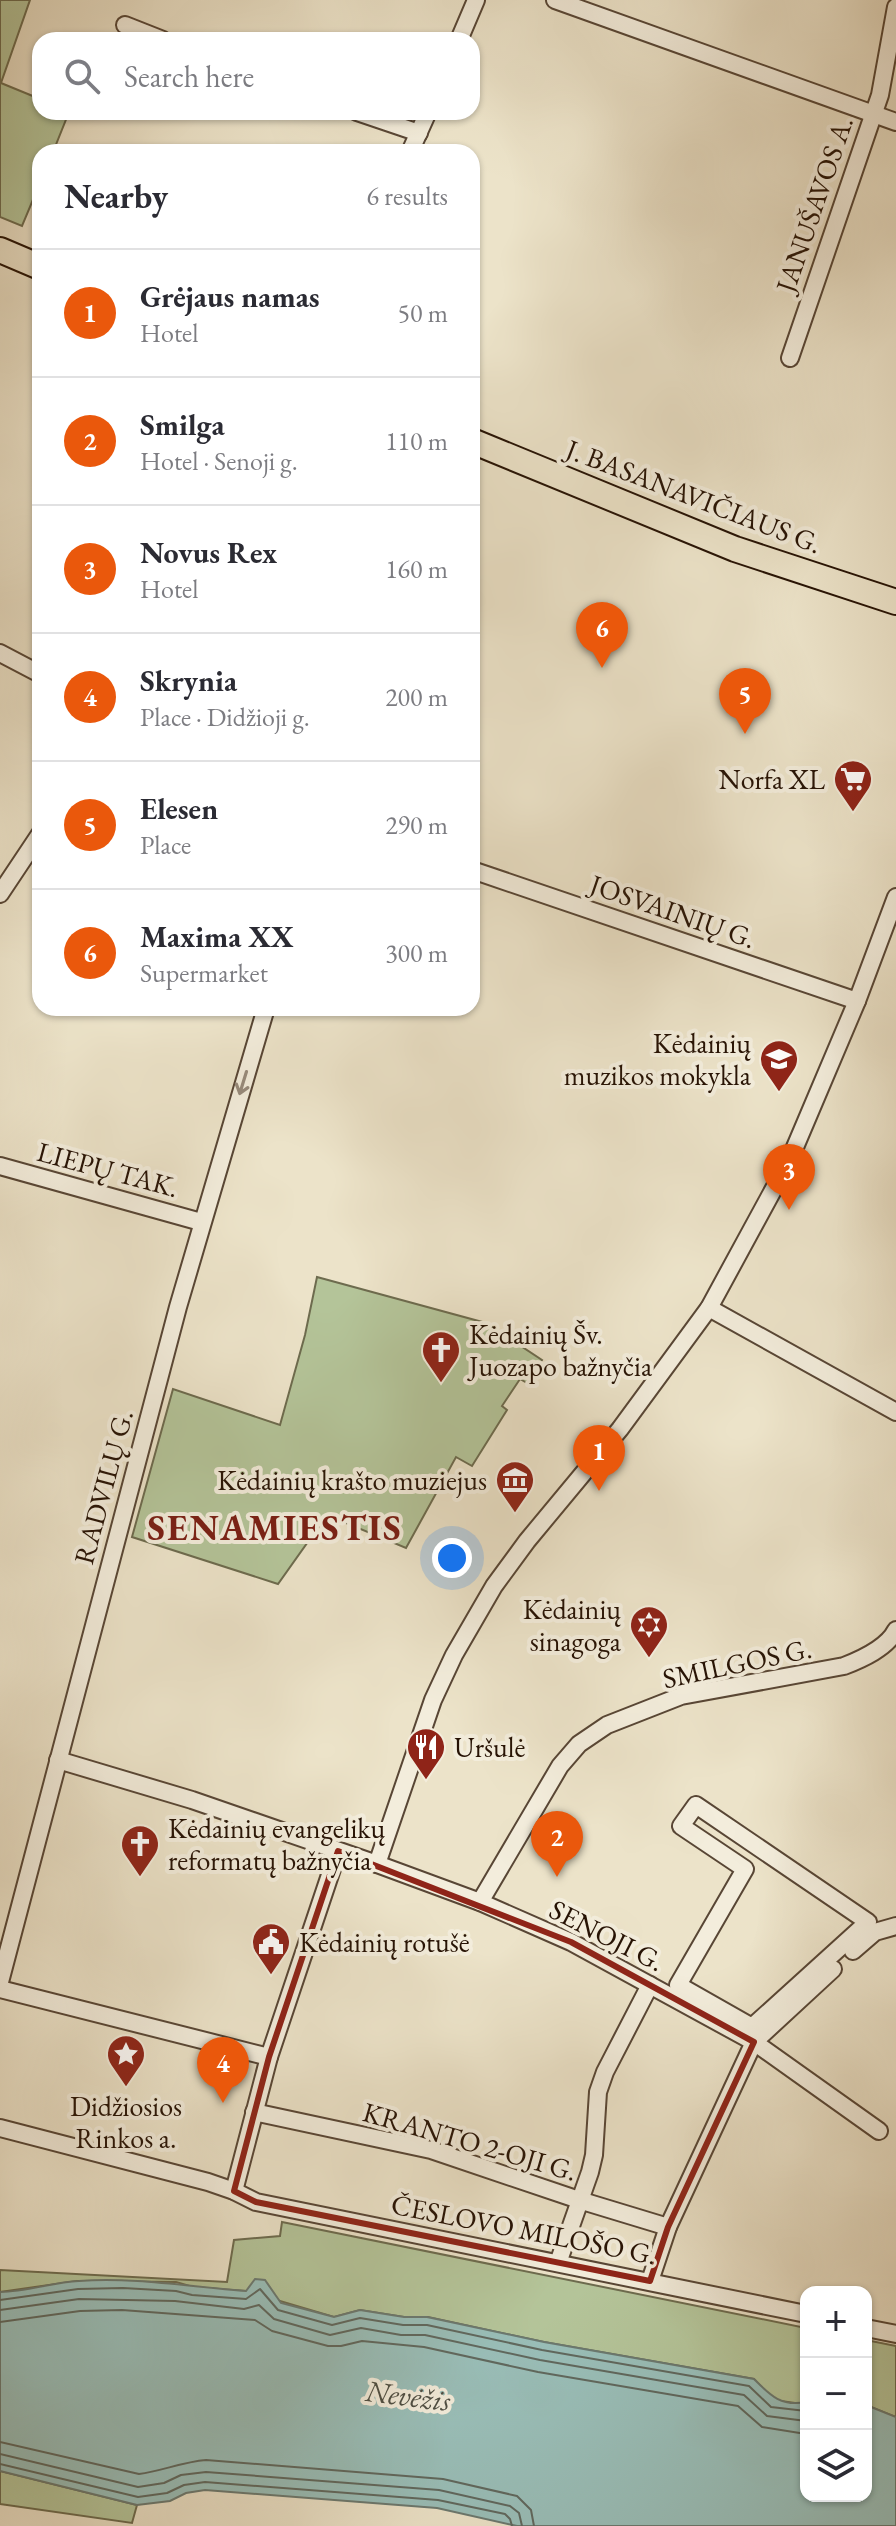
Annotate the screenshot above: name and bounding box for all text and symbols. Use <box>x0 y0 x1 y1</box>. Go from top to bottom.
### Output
search box <box>32 32 480 120</box>
icon: search <box>60 54 104 98</box>
text: Search here <box>124 57 254 96</box>
street label: JANUŠAVOS A. <box>766 111 861 299</box>
text: Nearby <box>64 174 168 218</box>
text: 6 results <box>367 179 448 213</box>
text: Grėjaus namas <box>140 277 320 316</box>
text: 1 <box>83 296 97 330</box>
text: 50 m <box>398 296 448 330</box>
text: Hotel <box>140 316 198 350</box>
text: Smilga <box>140 405 225 444</box>
text: 2 <box>83 424 97 458</box>
text: 110 m <box>385 424 448 458</box>
street label: J. BASANAVIČIAUS G. <box>559 430 827 561</box>
text: Hotel · Senoji g. <box>140 444 298 478</box>
text: Novus Rex <box>140 533 277 572</box>
text: 3 <box>83 552 97 586</box>
text: 160 m <box>385 552 448 586</box>
text: Hotel <box>140 572 198 606</box>
pin: 6 <box>576 602 628 668</box>
text: Skrynia <box>140 661 237 700</box>
pin: 5 <box>719 668 771 734</box>
text: 4 <box>83 680 97 714</box>
text: 200 m <box>385 680 448 714</box>
text: Place · Didžioji g. <box>140 700 310 734</box>
supermarket icon: Norfa XL <box>832 758 874 813</box>
place label: Norfa XL <box>718 761 826 797</box>
text: Elesen <box>140 789 218 828</box>
text: 5 <box>83 808 97 842</box>
text: 290 m <box>385 808 448 842</box>
text: Place <box>140 828 191 862</box>
street label: JOSVAINIŲ G. <box>584 865 761 956</box>
text: Maxima XX <box>140 917 294 956</box>
text: 6 <box>83 936 97 970</box>
text: 300 m <box>385 936 448 970</box>
text: Supermarket <box>140 956 268 990</box>
place label: Kėdainių muzikos mokykla <box>564 1025 752 1093</box>
school or university icon: Kėdainių muzikos mokykla <box>758 1038 800 1093</box>
one-way arrow <box>235 1070 250 1095</box>
street label: LIEPŲ TAK. <box>33 1133 183 1205</box>
pin: 3 <box>763 1144 815 1210</box>
place label: Kėdainių Šv. Juozapo bažnyčia <box>467 1316 653 1384</box>
church icon: Kėdainių Šv. Juozapo bažnyčia <box>420 1329 462 1384</box>
street label: RADVILŲ G. <box>65 1406 141 1568</box>
pin: 1 <box>573 1425 625 1491</box>
museum icon: Kėdainių krašto muziejus <box>494 1459 536 1514</box>
place label: Kėdainių krašto muziejus <box>217 1462 487 1498</box>
district label: SENAMIESTIS <box>147 1504 403 1551</box>
your location <box>432 1538 472 1578</box>
place label: Kėdainių sinagoga <box>523 1591 622 1659</box>
synagogue icon: Kėdainių sinagoga <box>628 1604 670 1659</box>
street label: SMILGOS G. <box>659 1630 815 1696</box>
restaurant icon: Uršulė <box>405 1726 447 1781</box>
place label: Uršulė <box>454 1729 526 1765</box>
place label: Kėdainių evangelikų reformatų bažnyčia <box>168 1810 385 1878</box>
pin: 2 <box>531 1811 583 1877</box>
church icon: Kėdainių evangelikų reformatų bažnyčia <box>119 1823 161 1878</box>
street label: SENOJI G. <box>544 1891 670 1979</box>
public building icon: Kėdainių rotušė <box>250 1921 292 1976</box>
place label: Kėdainių rotušė <box>299 1924 470 1960</box>
place icon: Didžiosios Rinkos a. <box>105 2033 147 2088</box>
pin: 4 <box>197 2037 249 2103</box>
place label: Didžiosios Rinkos a. <box>70 2088 182 2156</box>
street label: KRANTO 2-OJI G. <box>359 2093 581 2189</box>
street label: ČESLOVO MILOŠO G. <box>388 2186 660 2272</box>
map controls <box>800 2286 872 2502</box>
button: + <box>800 2286 872 2358</box>
button: − <box>800 2358 872 2430</box>
water label: Nevėžis <box>362 2371 453 2420</box>
button: layers <box>800 2430 872 2502</box>

